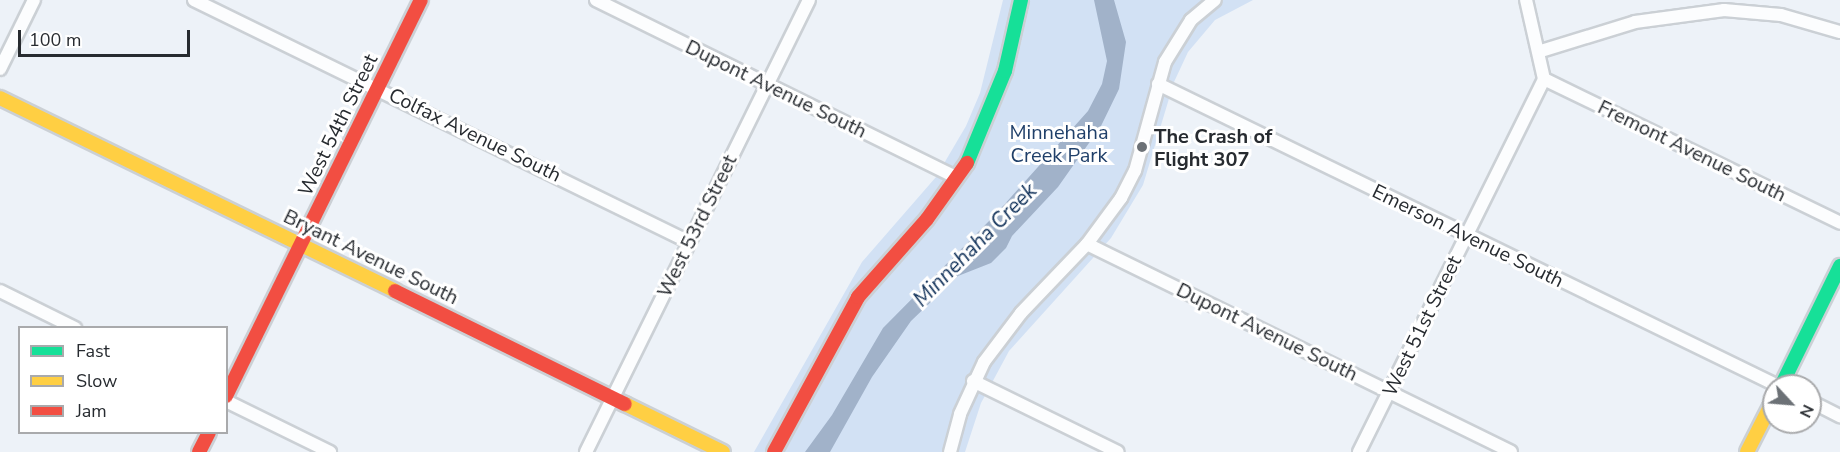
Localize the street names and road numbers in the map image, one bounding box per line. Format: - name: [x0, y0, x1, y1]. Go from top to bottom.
- street label: Dupont Avenue South: [682, 35, 870, 143]
- street label: West 54th Street: [293, 50, 383, 200]
- street label: Colfax Avenue South: [385, 83, 565, 187]
- street label: Fremont Avenue South: [1594, 95, 1790, 207]
- street label: West 53rd Street: [652, 151, 742, 301]
- street label: Emerson Avenue South: [1368, 179, 1568, 293]
- street label: Bryant Avenue South: [280, 204, 462, 310]
- street label: West 51st Street: [1378, 252, 1466, 400]
- street label: Dupont Avenue South: [1173, 278, 1361, 386]

